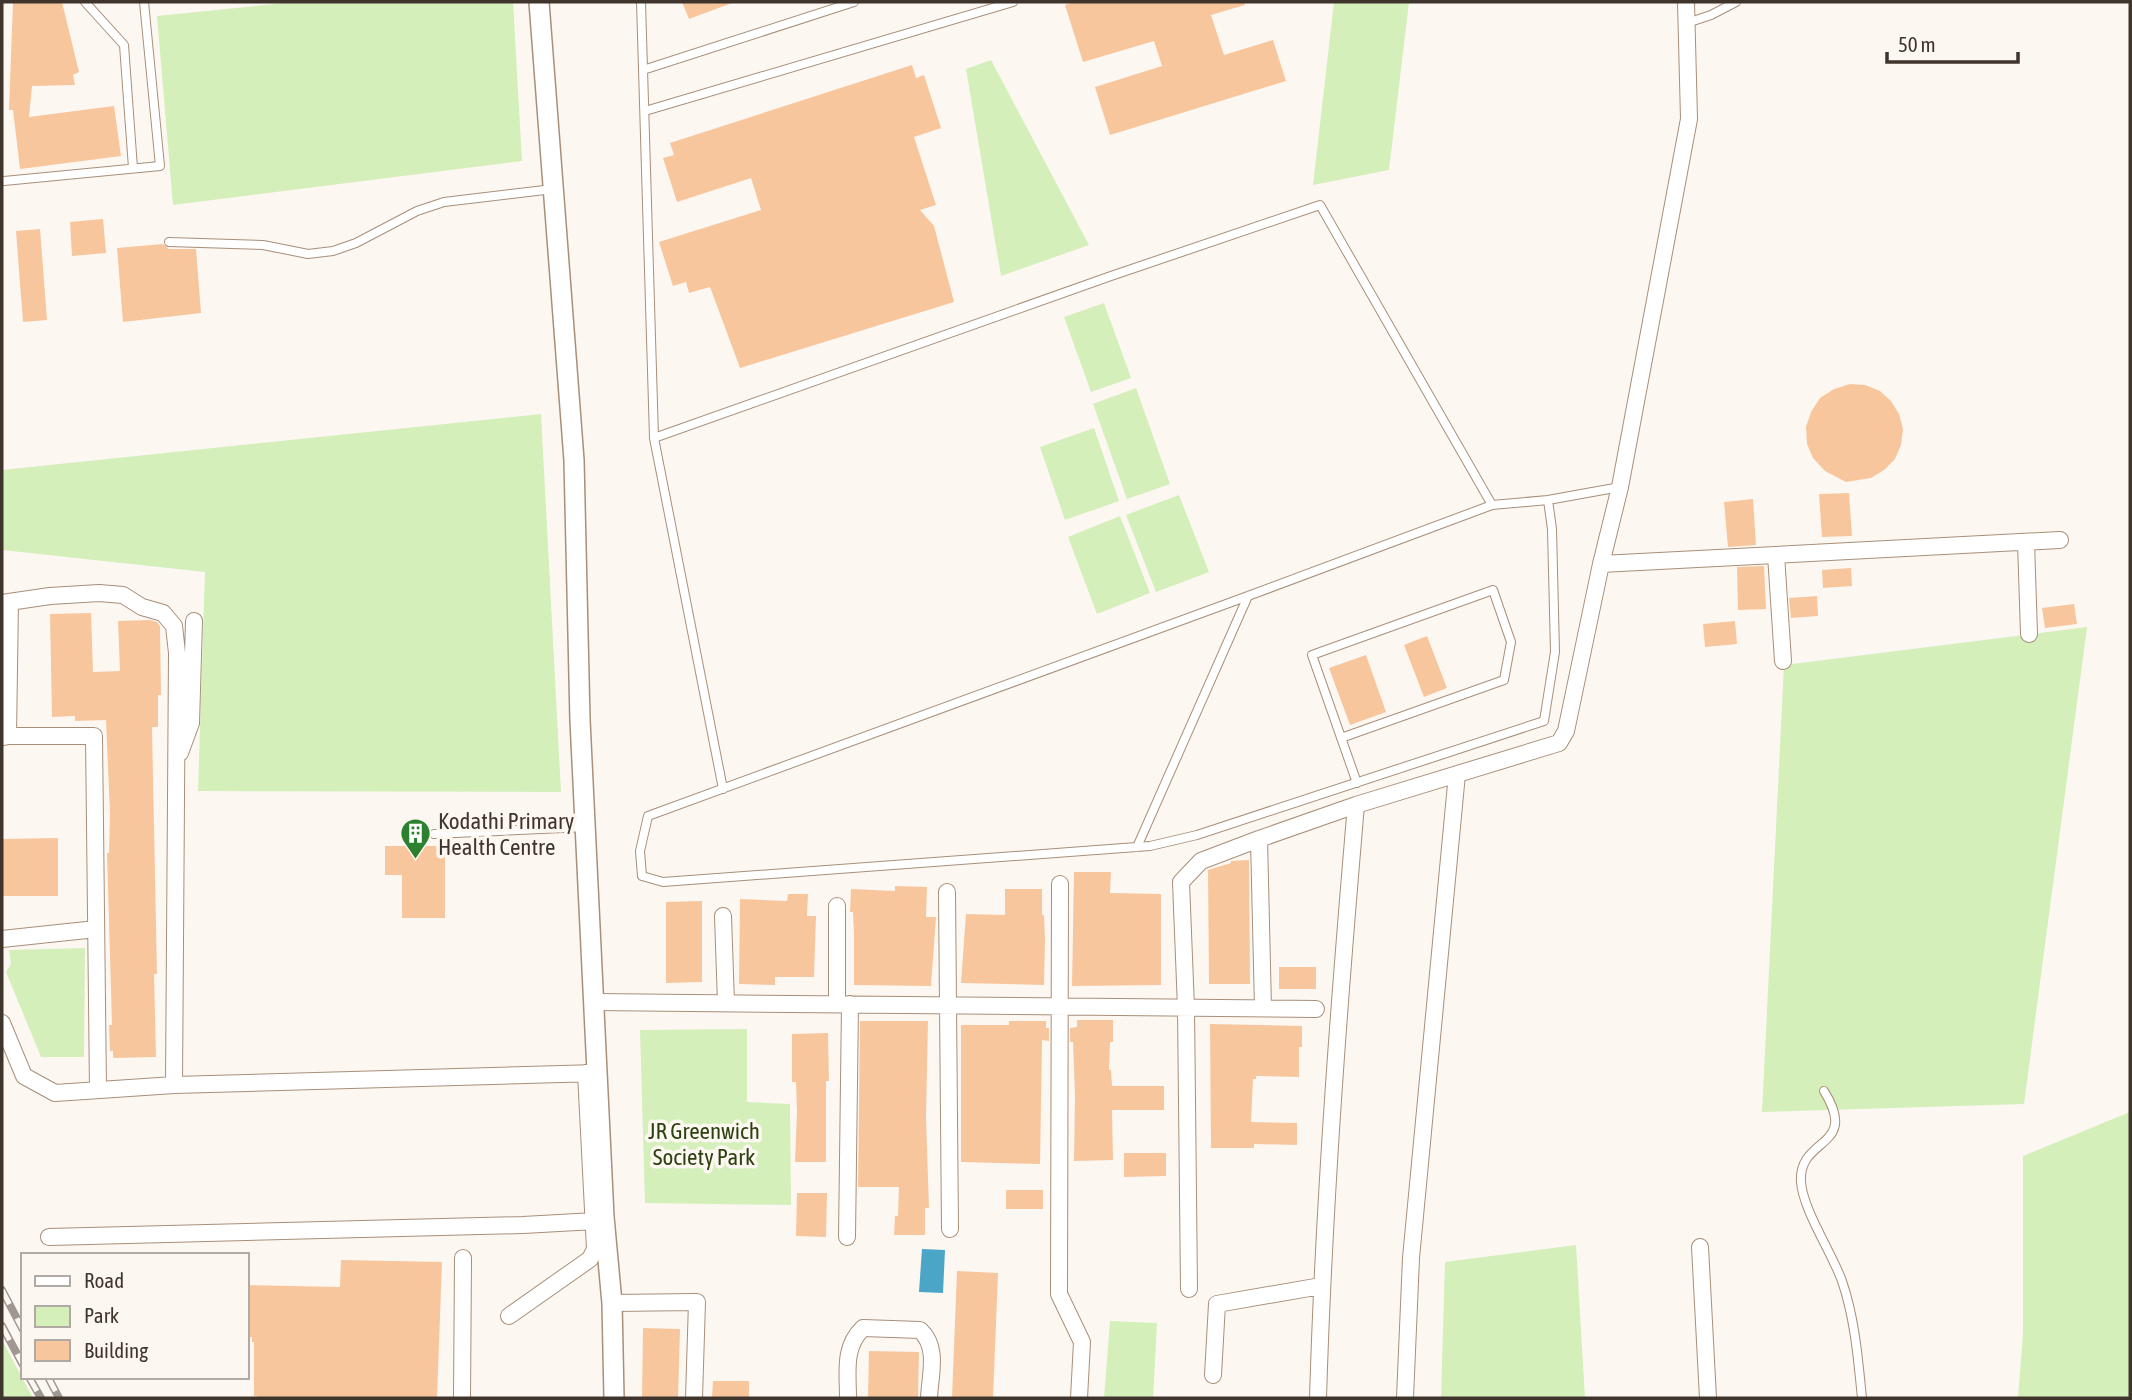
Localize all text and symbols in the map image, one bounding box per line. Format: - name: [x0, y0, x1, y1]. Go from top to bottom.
- scale bar: [1887, 21, 2018, 65]
- text: 50 m: [1898, 32, 1936, 56]
- place label: Kodathi Primary Health Centre: [438, 808, 574, 860]
- building icon: Kodathi Primary Health Centre: [398, 817, 432, 861]
- park label: JR Greenwich Society Park: [648, 1118, 760, 1170]
- legend: [21, 1253, 248, 1379]
- text: Road: [84, 1268, 124, 1292]
- text: Park: [84, 1303, 119, 1327]
- text: Building: [84, 1338, 148, 1362]

